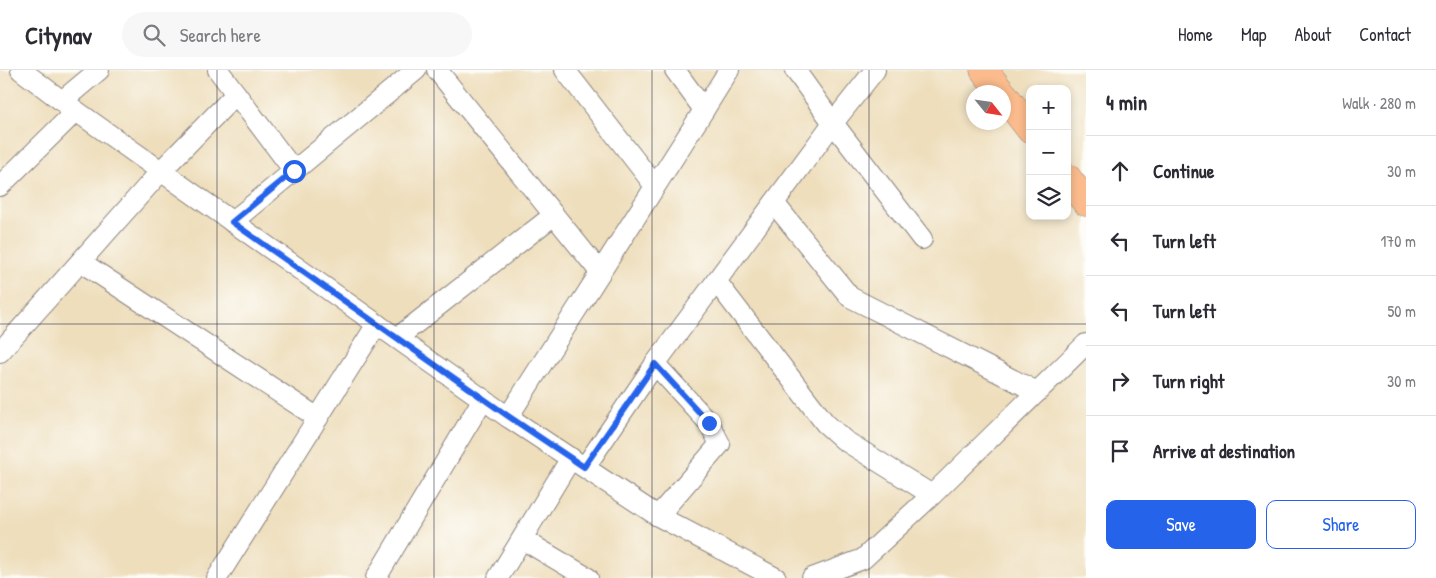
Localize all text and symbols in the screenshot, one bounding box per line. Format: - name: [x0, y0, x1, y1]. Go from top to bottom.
- search box: [122, 12, 472, 57]
- text: Citynav: [25, 19, 92, 51]
- icon: search: [140, 21, 168, 49]
- text: Search here: [180, 22, 261, 48]
- text: Home: [1178, 22, 1213, 47]
- text: Map: [1241, 22, 1266, 47]
- text: About: [1294, 22, 1331, 47]
- text: Contact: [1359, 22, 1411, 47]
- north arrow: [966, 85, 1011, 130]
- map controls: [1026, 85, 1071, 220]
- button: +: [1026, 85, 1071, 130]
- text: 4 min: [1106, 88, 1147, 117]
- text: Walk · 280 m: [1342, 92, 1416, 114]
- button: −: [1026, 130, 1071, 175]
- icon: ahead: [1106, 157, 1134, 185]
- text: Continue: [1153, 158, 1214, 184]
- route start: [283, 160, 306, 183]
- text: 30 m: [1387, 160, 1416, 182]
- button: layers: [1026, 175, 1071, 220]
- icon: left: [1106, 227, 1134, 255]
- text: Turn left: [1153, 228, 1216, 254]
- text: 170 m: [1381, 230, 1416, 252]
- icon: left: [1106, 297, 1134, 325]
- text: Turn left: [1153, 298, 1216, 324]
- text: 50 m: [1388, 300, 1416, 322]
- icon: right: [1106, 367, 1134, 395]
- text: Turn right: [1153, 368, 1224, 394]
- text: 30 m: [1387, 370, 1416, 392]
- route end: [698, 412, 721, 435]
- icon: arrive: [1106, 437, 1134, 465]
- text: Arrive at destination: [1153, 438, 1295, 464]
- button: Save: [1106, 500, 1256, 549]
- button: Share: [1266, 500, 1416, 549]

